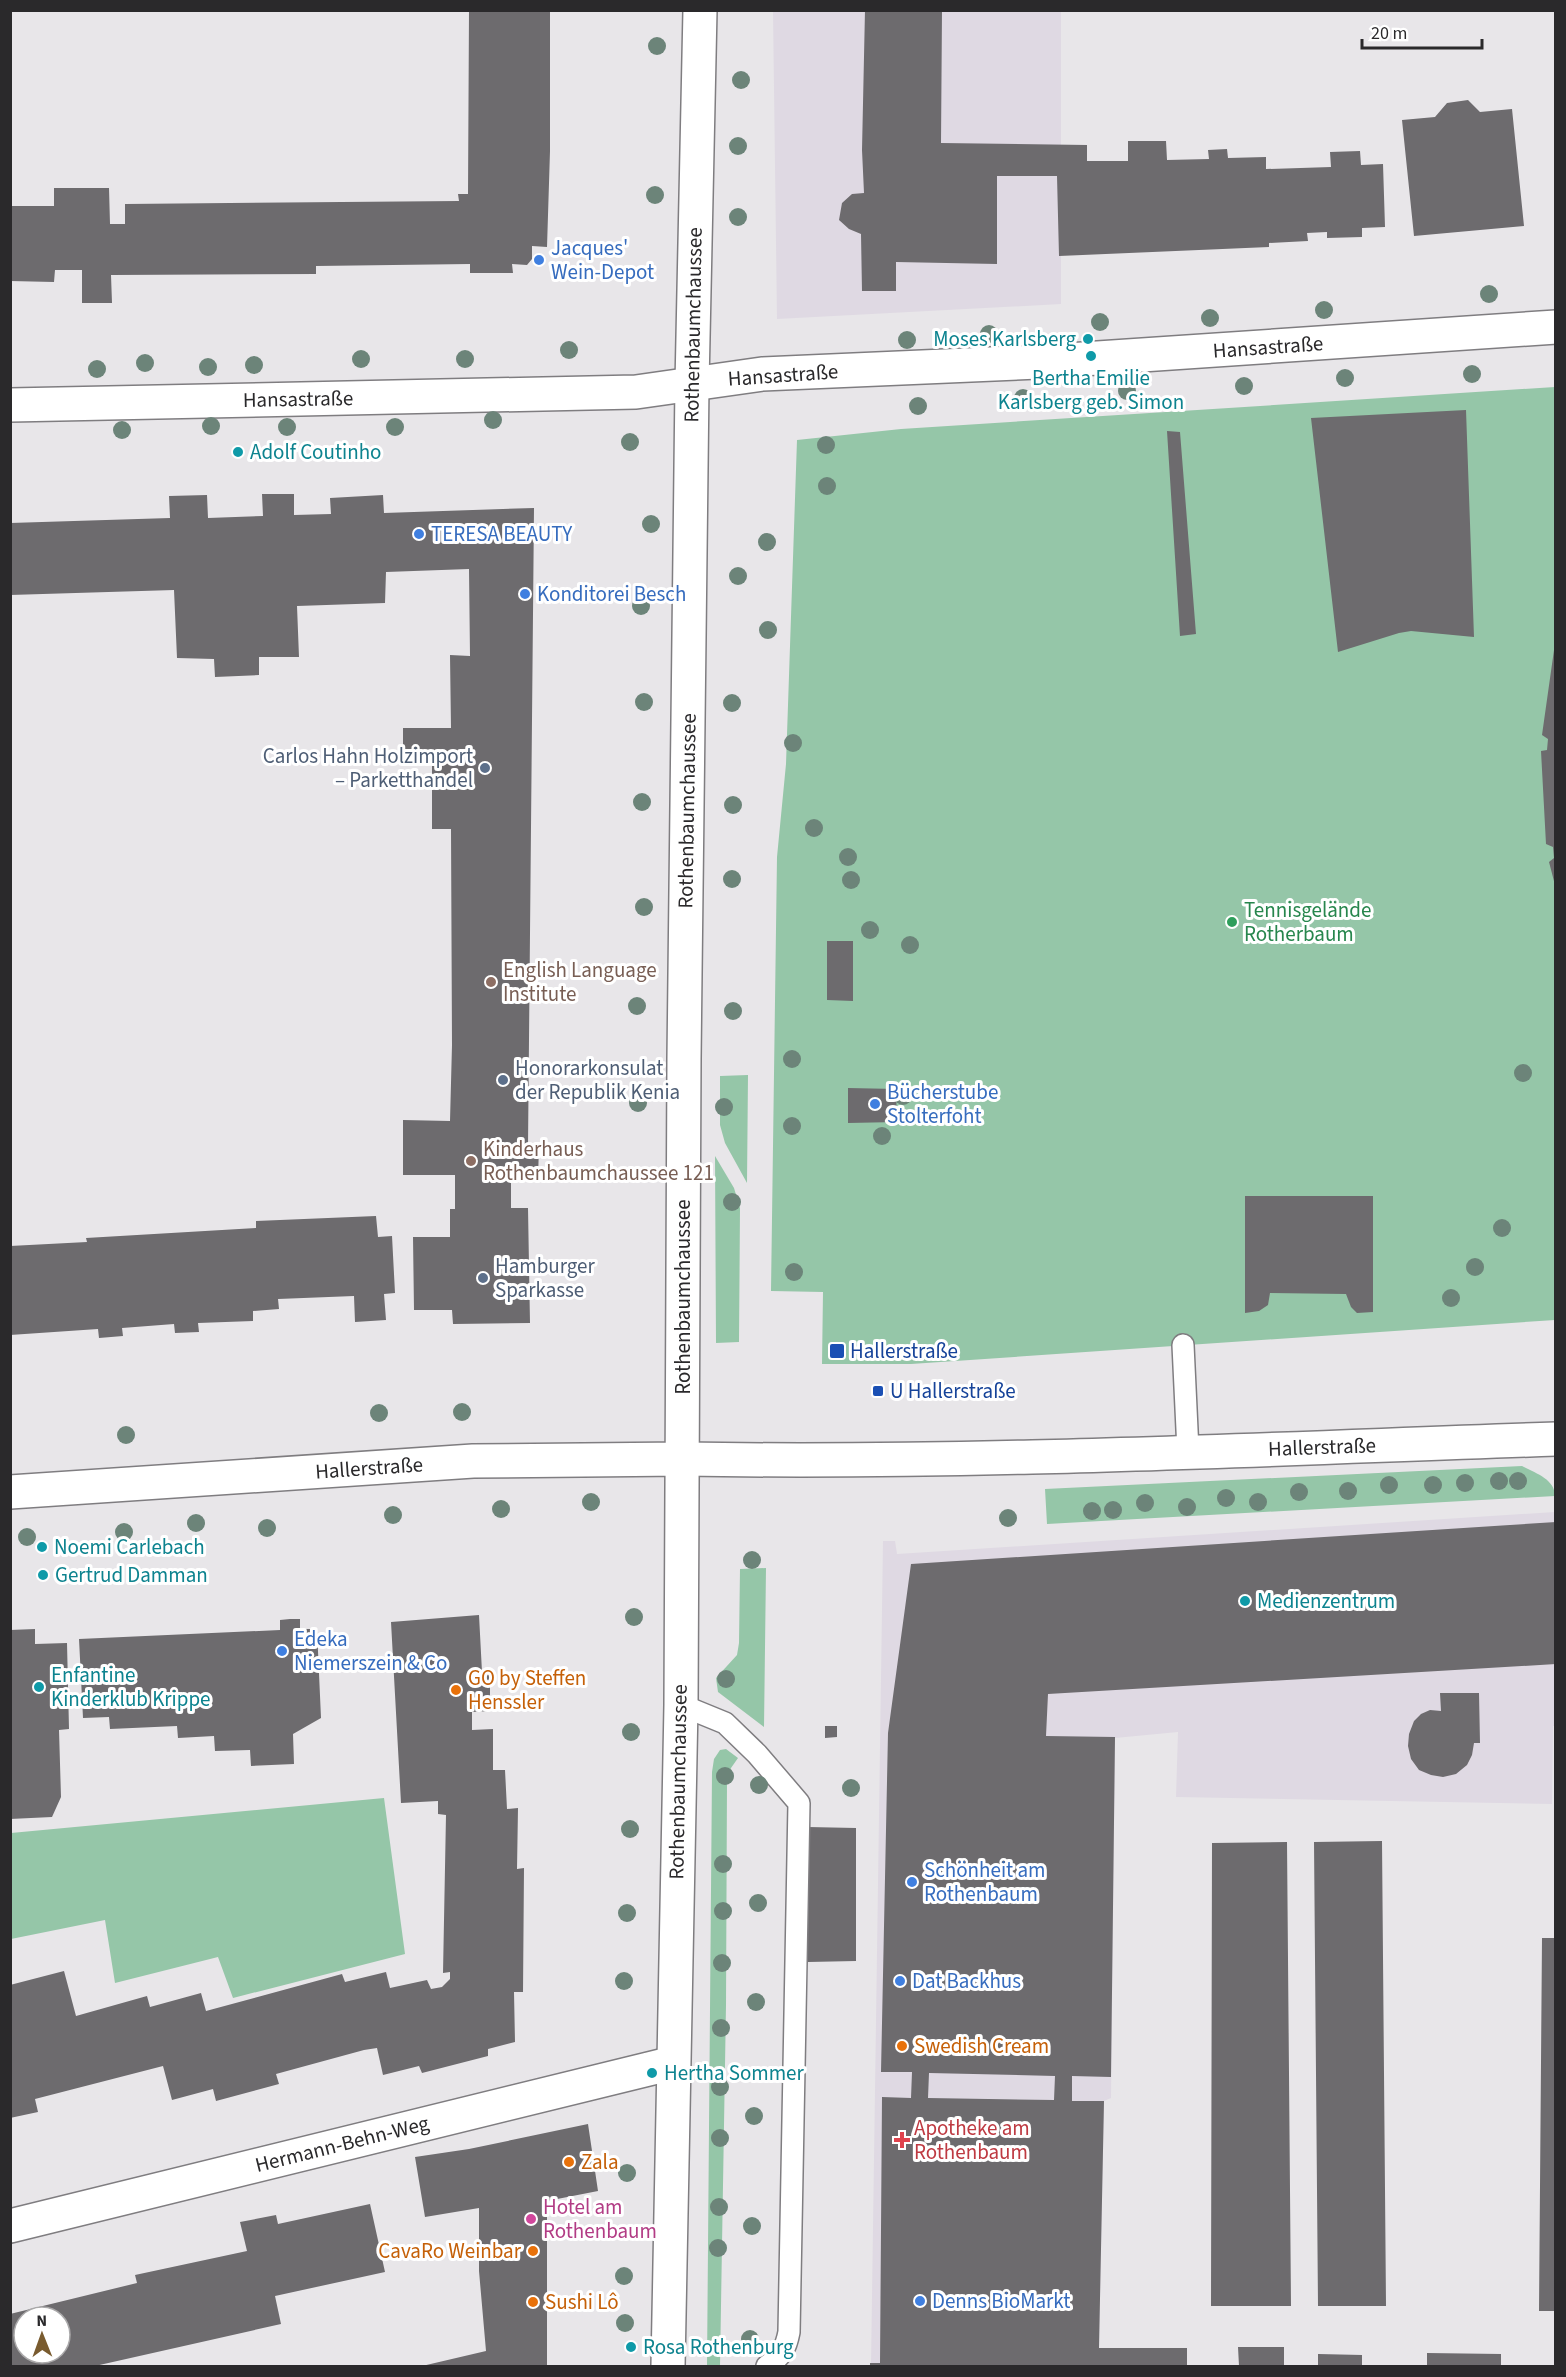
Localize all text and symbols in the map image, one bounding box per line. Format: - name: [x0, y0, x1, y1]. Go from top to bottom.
- scale bar: [1362, 12, 1482, 50]
- text: 20 m: [1371, 21, 1407, 46]
- street label: Rothenbaumchaussee: [676, 227, 710, 423]
- place label: Jacques' Wein-Depot: [551, 233, 654, 287]
- marker: Jacques' Wein-Depot: [532, 253, 546, 267]
- place label: Moses Karlsberg: [933, 324, 1076, 354]
- street label: Hansastraße: [1212, 328, 1324, 366]
- marker: Moses Karlsberg: [1081, 332, 1095, 346]
- marker: Bertha Emilie Karlsberg geb. Simon: [1084, 349, 1098, 363]
- street label: Hansastraße: [727, 356, 839, 394]
- place label: Bertha Emilie Karlsberg geb. Simon: [998, 363, 1184, 417]
- street label: Hansastraße: [242, 383, 354, 415]
- place label: Adolf Coutinho: [250, 437, 381, 467]
- marker: Adolf Coutinho: [231, 445, 245, 459]
- place label: TERESA BEAUTY: [431, 519, 573, 549]
- marker: TERESA BEAUTY: [412, 527, 426, 541]
- place label: Konditorei Besch: [537, 579, 686, 609]
- marker: Konditorei Besch: [518, 587, 532, 601]
- street label: Rothenbaumchaussee: [670, 713, 704, 909]
- place label: Carlos Hahn Holzimport – Parketthandel: [263, 741, 473, 795]
- marker: Carlos Hahn Holzimport – Parketthandel: [478, 761, 492, 775]
- place label: Tennisgelände Rotherbaum: [1244, 895, 1371, 949]
- marker: Tennisgelände Rotherbaum: [1225, 915, 1239, 929]
- place label: English Language Institute: [503, 955, 657, 1009]
- marker: English Language Institute: [484, 975, 498, 989]
- place label: Honorarkonsulat der Republik Kenia: [515, 1053, 680, 1107]
- marker: Honorarkonsulat der Republik Kenia: [496, 1073, 510, 1087]
- place label: Bücherstube Stolterfoht: [887, 1077, 998, 1131]
- marker: Bücherstube Stolterfoht: [868, 1097, 882, 1111]
- place label: Kinderhaus Rothenbaumchaussee 121: [483, 1134, 714, 1188]
- marker: Kinderhaus Rothenbaumchaussee 121: [464, 1154, 478, 1168]
- street label: Rothenbaumchaussee: [668, 1199, 698, 1395]
- place label: Hamburger Sparkasse: [495, 1251, 596, 1305]
- marker: Hamburger Sparkasse: [476, 1271, 490, 1285]
- place label: Hallerstraße: [850, 1336, 958, 1366]
- marker: Hallerstraße: [828, 1342, 846, 1360]
- place label: U Hallerstraße: [890, 1376, 1016, 1406]
- marker: U Hallerstraße: [871, 1384, 885, 1398]
- street label: Hallerstraße: [1268, 1430, 1376, 1464]
- street label: Hallerstraße: [314, 1449, 424, 1487]
- place label: Noemi Carlebach: [54, 1532, 205, 1562]
- marker: Noemi Carlebach: [35, 1540, 49, 1554]
- place label: Gertrud Damman: [55, 1560, 208, 1590]
- marker: Gertrud Damman: [36, 1568, 50, 1582]
- place label: Medienzentrum: [1257, 1586, 1395, 1616]
- marker: Medienzentrum: [1238, 1594, 1252, 1608]
- place label: Edeka Niemerszein & Co: [294, 1624, 447, 1678]
- marker: Edeka Niemerszein & Co: [275, 1644, 289, 1658]
- place label: Enfantine Kinderklub Krippe: [51, 1660, 211, 1714]
- place label: GO by Steffen Henssler: [468, 1663, 586, 1717]
- marker: Enfantine Kinderklub Krippe: [32, 1680, 46, 1694]
- marker: GO by Steffen Henssler: [449, 1683, 463, 1697]
- street label: Rothenbaumchaussee: [661, 1684, 695, 1880]
- place label: Schönheit am Rothenbaum: [924, 1855, 1045, 1909]
- marker: Schönheit am Rothenbaum: [905, 1875, 919, 1889]
- place label: Dat Backhus: [912, 1966, 1021, 1996]
- marker: Dat Backhus: [893, 1974, 907, 1988]
- place label: Swedish Cream: [914, 2031, 1049, 2061]
- marker: Swedish Cream: [895, 2039, 909, 2053]
- place label: Hertha Sommer: [664, 2058, 805, 2088]
- marker: Hertha Sommer: [645, 2066, 659, 2080]
- street label: Hermann-Behn-Weg: [252, 2108, 432, 2180]
- place label: Apotheke am Rothenbaum: [914, 2113, 1030, 2167]
- marker: Apotheke am Rothenbaum: [895, 2133, 909, 2147]
- place label: Zala: [581, 2147, 619, 2177]
- marker: Zala: [562, 2155, 576, 2169]
- place label: Hotel am Rothenbaum: [543, 2192, 657, 2246]
- marker: Hotel am Rothenbaum: [524, 2212, 538, 2226]
- place label: CavaRo Weinbar: [378, 2236, 522, 2266]
- marker: CavaRo Weinbar: [526, 2244, 540, 2258]
- place label: Denns BioMarkt: [932, 2286, 1070, 2316]
- place label: Sushi Lô: [545, 2287, 619, 2317]
- marker: Denns BioMarkt: [913, 2294, 927, 2308]
- marker: Sushi Lô: [526, 2295, 540, 2309]
- north arrow: [12, 2305, 72, 2365]
- text: N: [36, 2310, 47, 2332]
- place label: Rosa Rothenburg: [643, 2332, 794, 2362]
- marker: Rosa Rothenburg: [624, 2340, 638, 2354]

